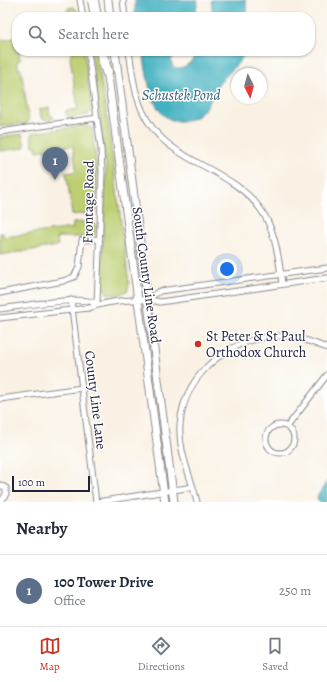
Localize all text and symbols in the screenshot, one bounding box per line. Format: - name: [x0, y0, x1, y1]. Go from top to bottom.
- search box: [12, 12, 315, 56]
- icon: search: [26, 23, 48, 45]
- text: Search here: [58, 24, 129, 44]
- north arrow: [231, 68, 267, 104]
- water label: Schustek Pond: [142, 85, 220, 105]
- pin: 1: [42, 147, 68, 180]
- street label: Frontage Road: [78, 160, 99, 244]
- street label: South County Line Road: [128, 206, 166, 345]
- your location: [217, 259, 237, 279]
- place label: St Peter & St Paul Orthodox Church: [206, 327, 307, 362]
- marker: St Peter & St Paul Orthodox Church: [193, 339, 203, 349]
- street label: County Line Lane: [80, 349, 111, 451]
- scale bar: [12, 474, 90, 493]
- text: 100 m: [18, 475, 45, 490]
- text: Nearby: [16, 517, 67, 540]
- text: 100 Tower Drive: [54, 572, 154, 592]
- text: 1: [27, 582, 31, 599]
- text: 250 m: [279, 582, 311, 599]
- text: Office: [54, 592, 86, 609]
- tab: Map: [39, 635, 61, 674]
- tab: Directions: [138, 635, 185, 674]
- tab: Saved: [262, 635, 288, 674]

